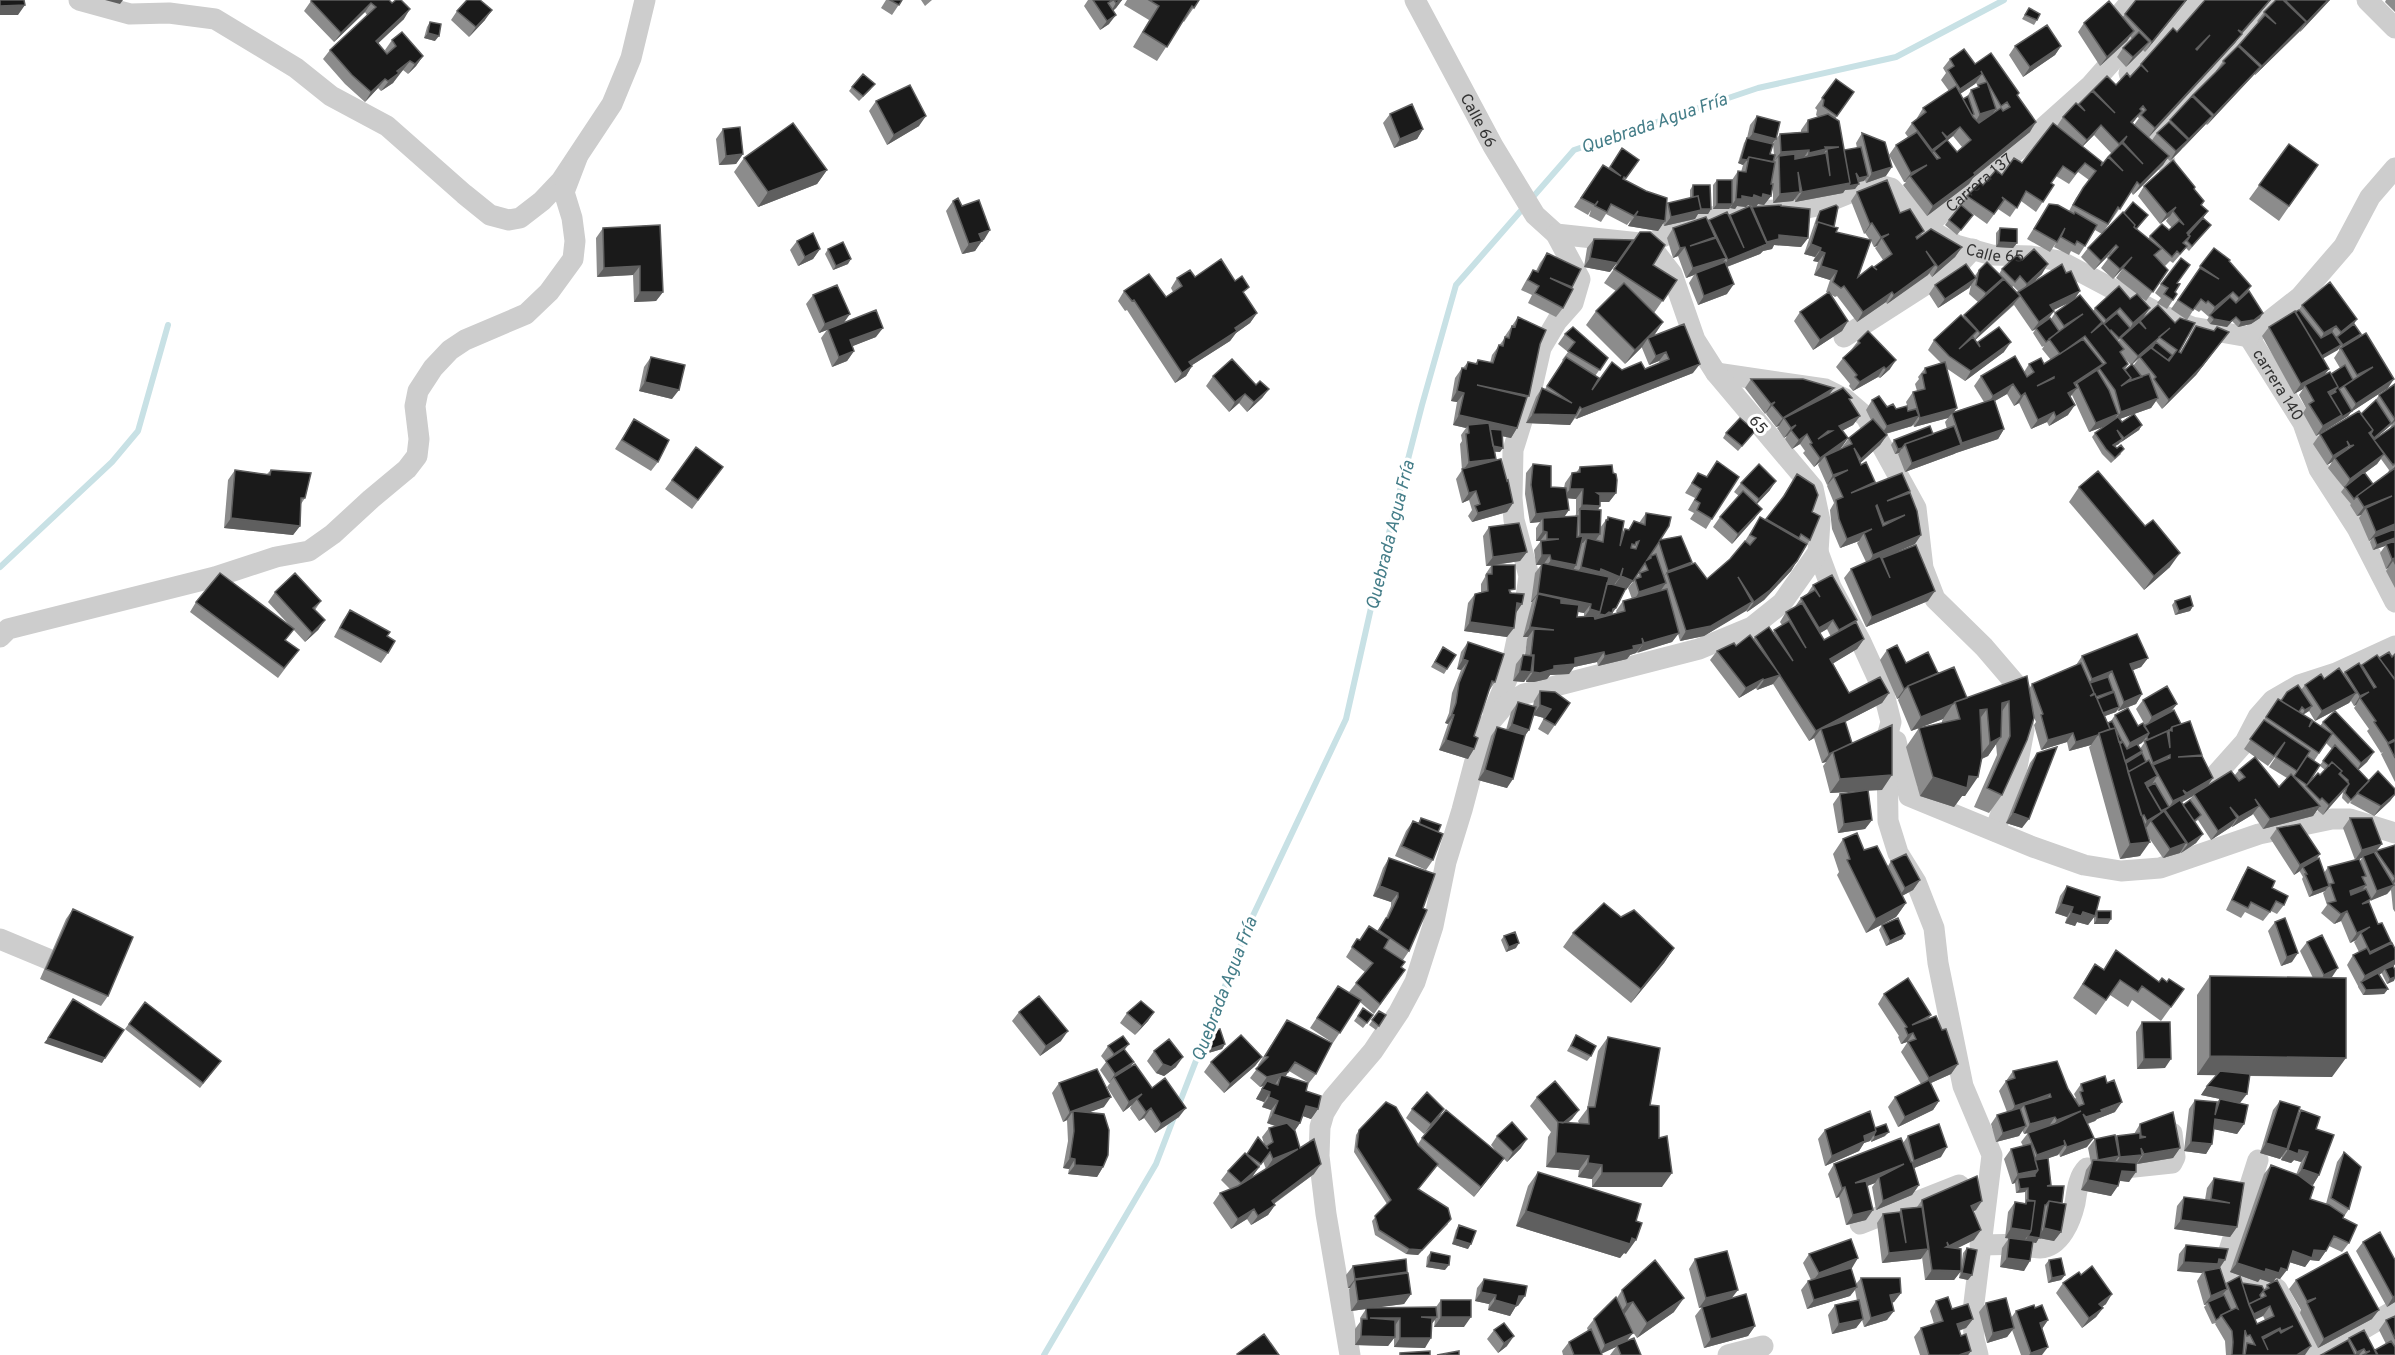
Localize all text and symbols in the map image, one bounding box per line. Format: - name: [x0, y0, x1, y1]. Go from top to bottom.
- water label: Quebrada Agua Fría: [1578, 88, 1731, 160]
- street label: Calle 66: [1455, 90, 1500, 151]
- street label: Carrera 137: [1942, 150, 2018, 218]
- street label: Calle 65: [1963, 240, 2025, 268]
- street label: carrera 140: [2247, 346, 2307, 425]
- street label: 65: [1744, 411, 1771, 439]
- water label: Quebrada Agua Fría: [1362, 458, 1421, 612]
- water label: Quebrada Agua Fría: [1187, 913, 1264, 1065]

